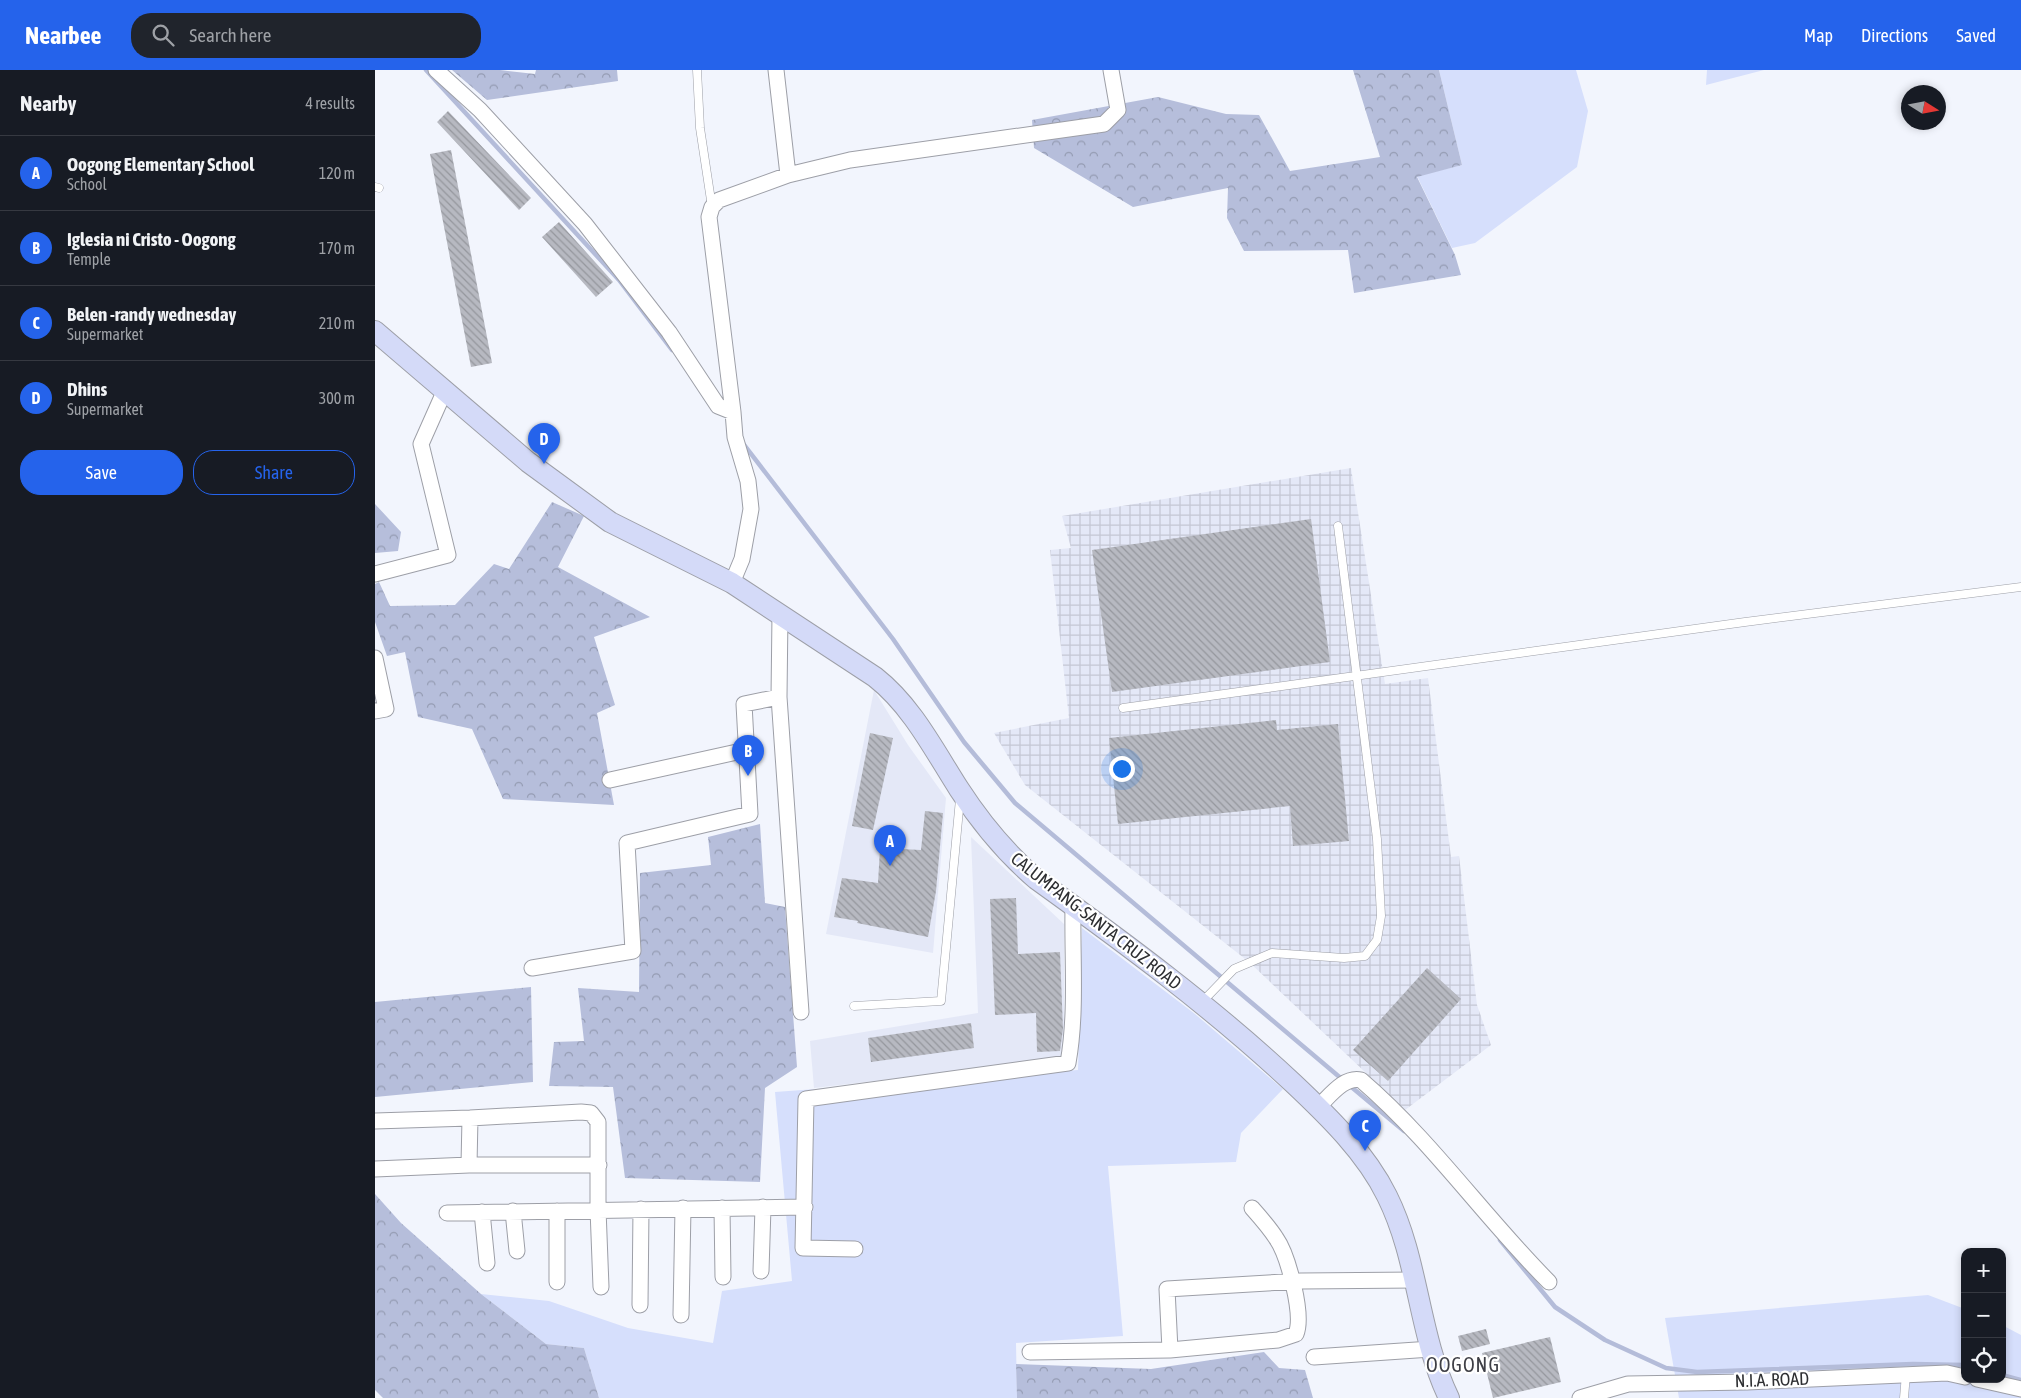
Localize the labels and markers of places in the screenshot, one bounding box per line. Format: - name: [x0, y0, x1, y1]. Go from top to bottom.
- pin: D: [528, 423, 560, 464]
- pin: B: [732, 735, 764, 776]
- pin: A: [874, 825, 906, 866]
- pin: C: [1349, 1110, 1381, 1151]

